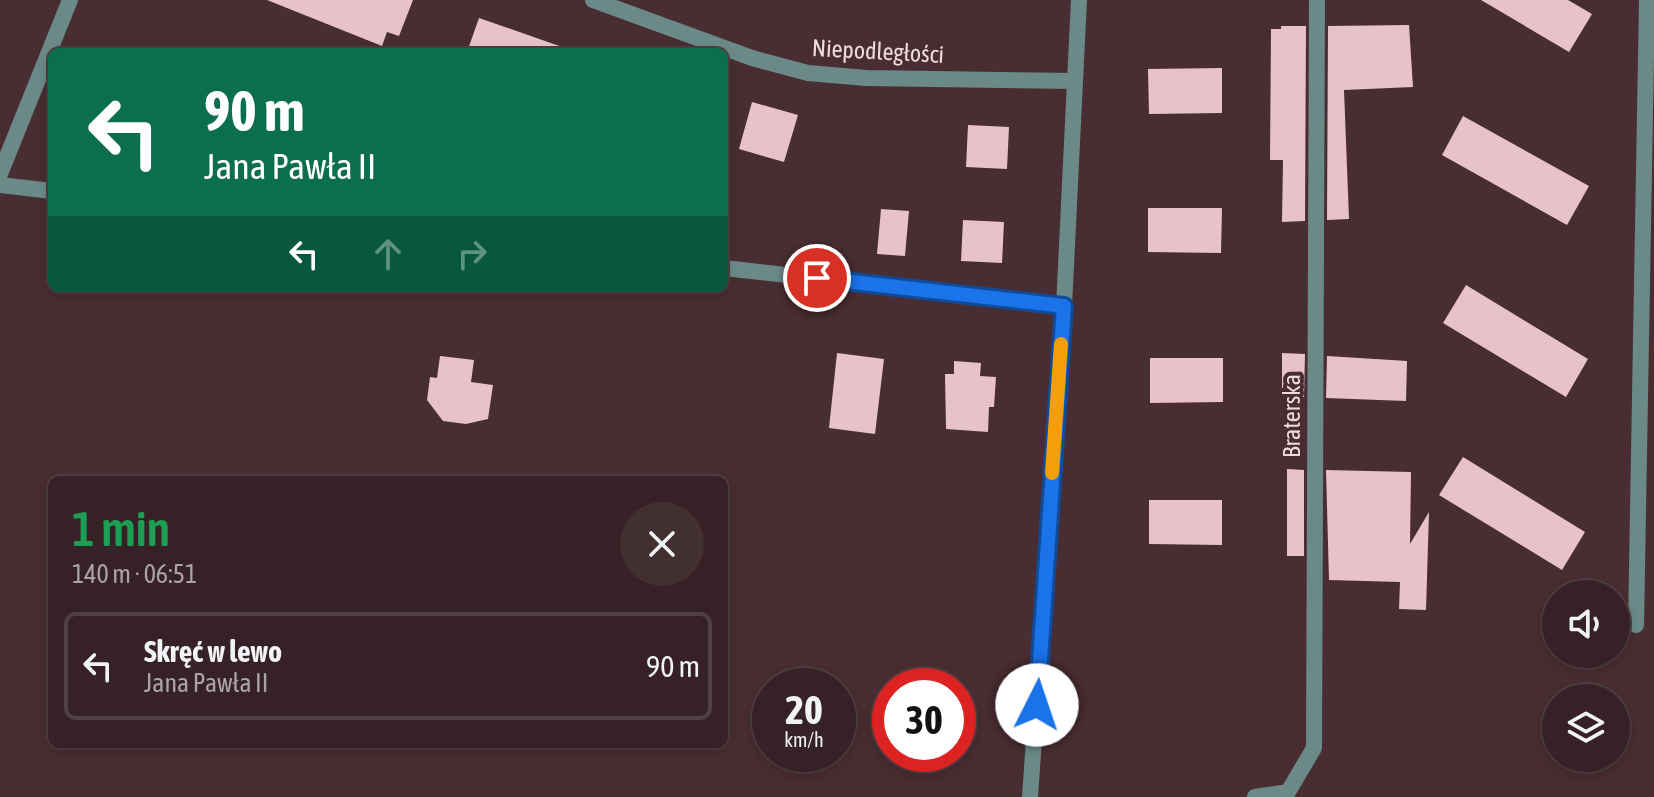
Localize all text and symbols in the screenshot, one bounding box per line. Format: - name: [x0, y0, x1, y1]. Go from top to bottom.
- street label: Niepodległości: [811, 34, 945, 68]
- text: 90 m: [204, 79, 305, 143]
- icon: left: [72, 80, 176, 184]
- text: Jana Pawła II: [204, 145, 376, 187]
- icon: left: [282, 232, 326, 276]
- icon: ahead: [366, 232, 410, 276]
- icon: right: [450, 232, 494, 276]
- pin: [783, 244, 851, 312]
- icon: arrive: [795, 256, 839, 300]
- street label: Braterska: [1278, 374, 1305, 458]
- text: 1 min: [72, 501, 170, 556]
- button: close: [620, 502, 704, 586]
- text: 140 m · 06:51: [72, 559, 197, 589]
- map controls: [1542, 580, 1630, 772]
- button: sound: [1542, 580, 1630, 668]
- text: Skręć w lewo: [144, 634, 282, 668]
- icon: left: [76, 644, 120, 688]
- text: 90 m: [646, 649, 700, 683]
- position arrow: [995, 663, 1079, 747]
- text: Jana Pawła II: [144, 668, 268, 698]
- speed limit sign: 30: [872, 668, 976, 772]
- button: layers: [1542, 684, 1630, 772]
- text: 20: [785, 687, 823, 732]
- text: km/h: [784, 728, 824, 751]

